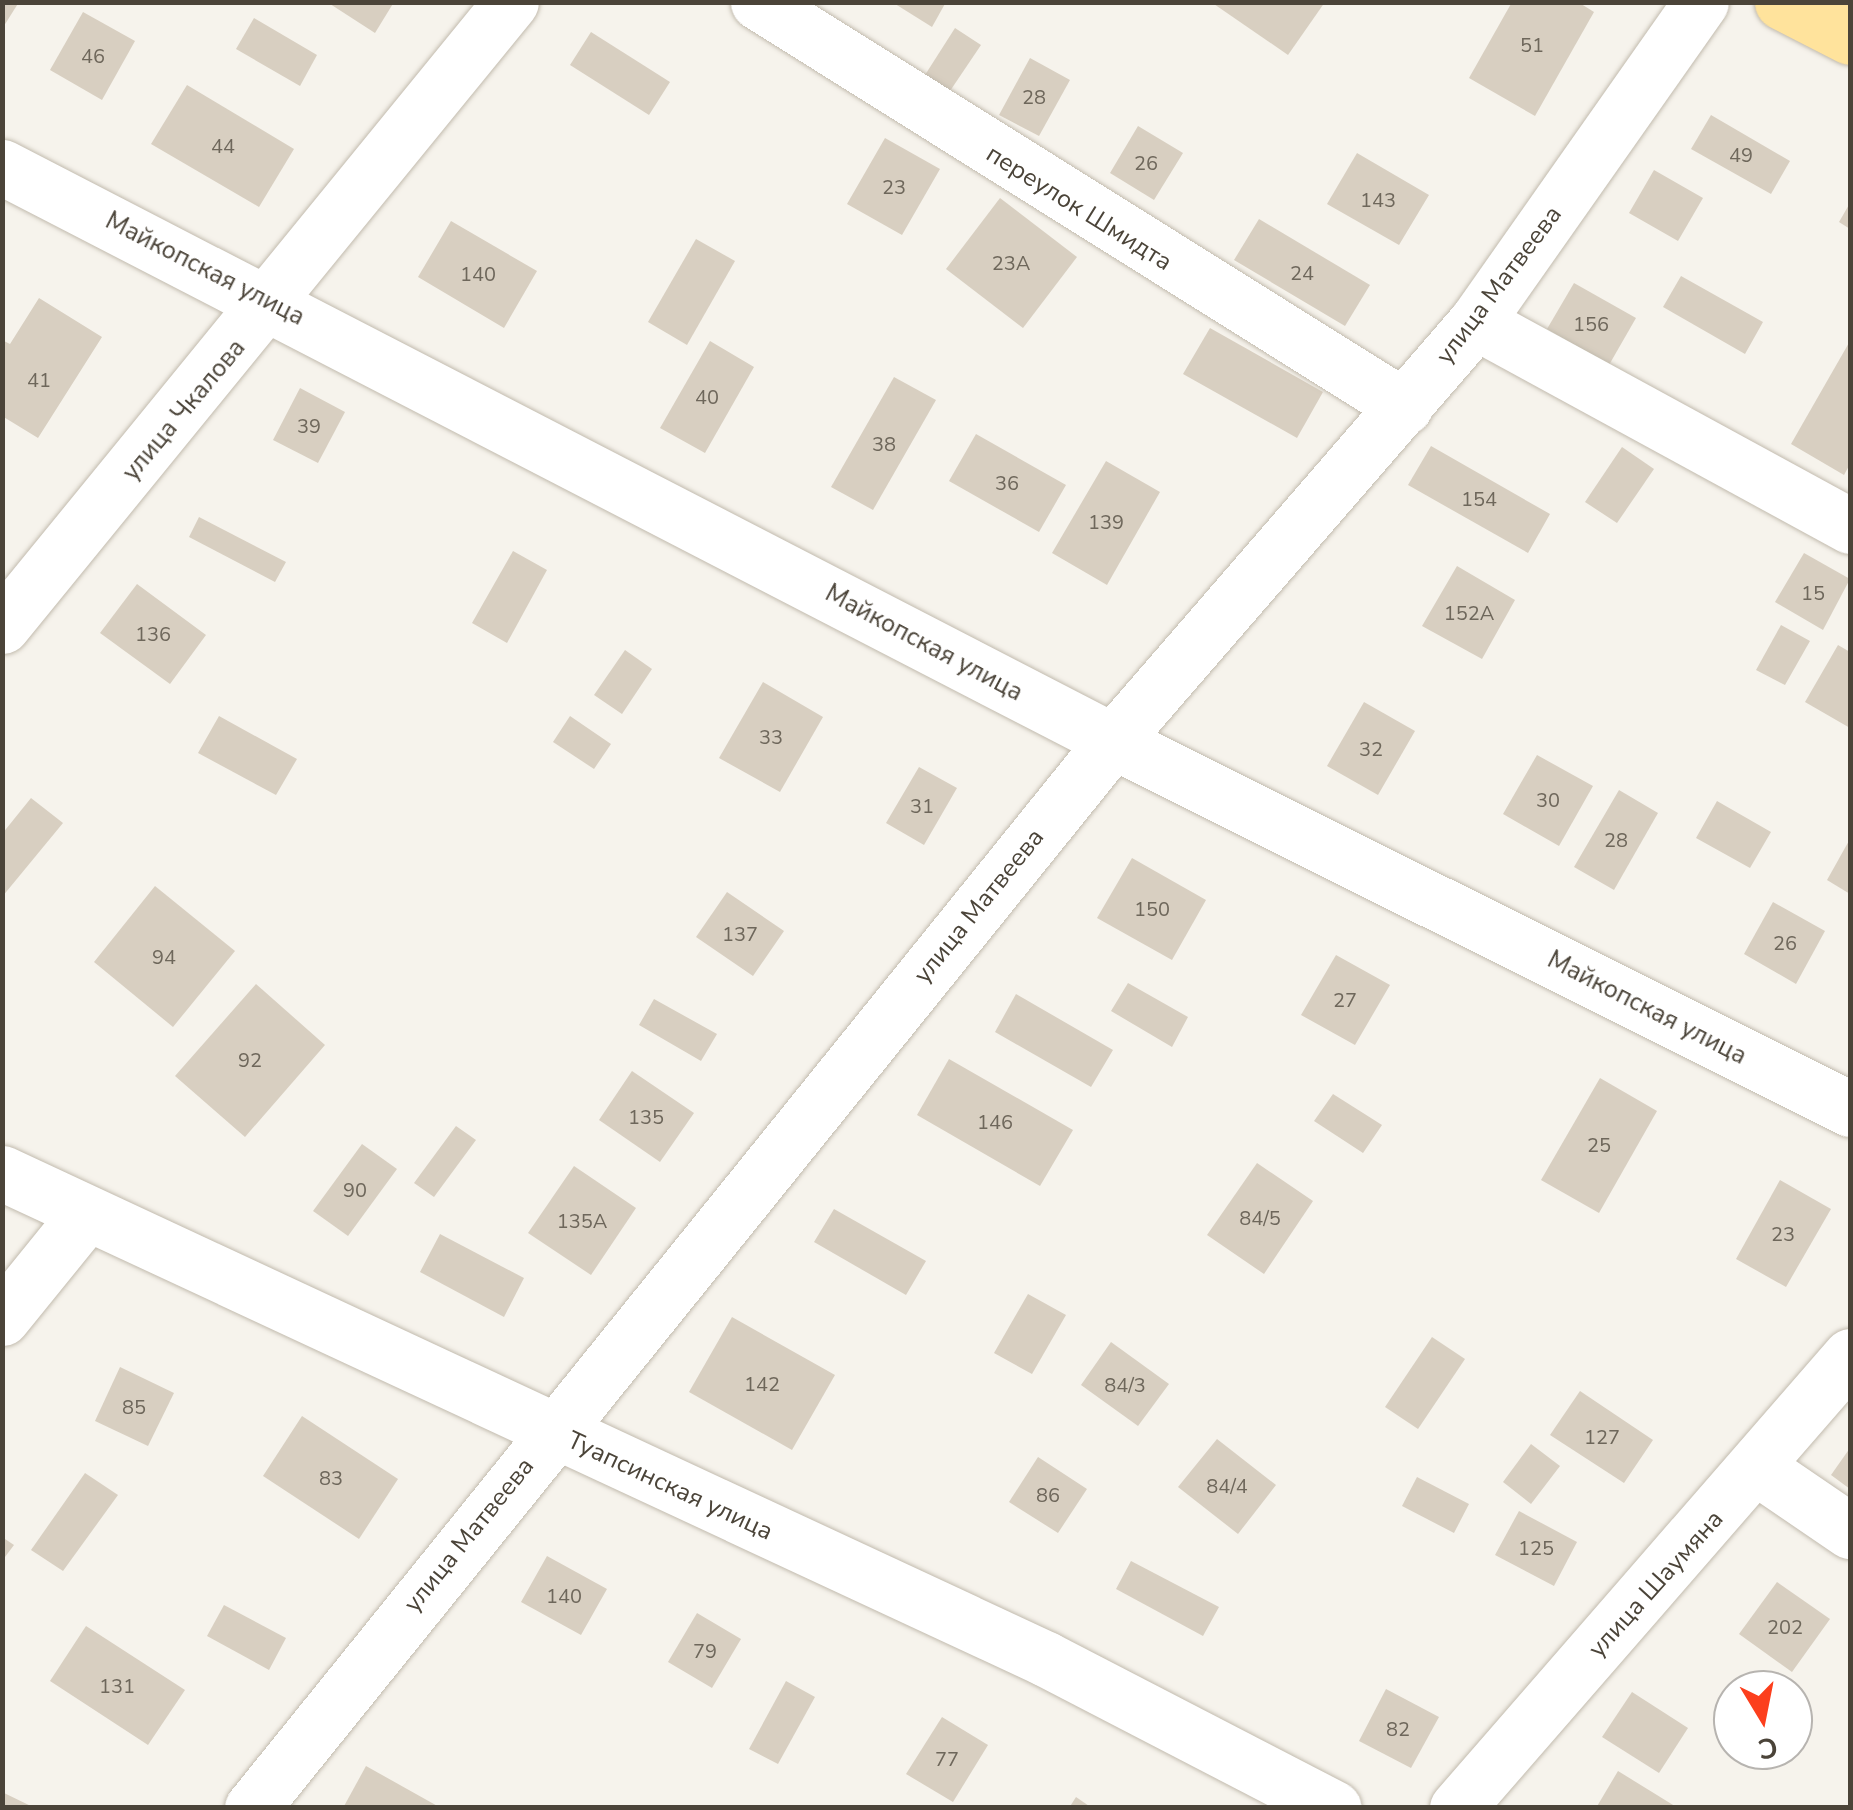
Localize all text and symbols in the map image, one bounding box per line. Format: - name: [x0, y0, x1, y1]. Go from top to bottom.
- house number: 51: [1520, 33, 1544, 57]
- house number: 46: [81, 44, 105, 68]
- house number: 28: [1022, 85, 1046, 109]
- house number: 44: [211, 134, 235, 158]
- street label: переулок Шмидта: [980, 139, 1178, 277]
- house number: 49: [1729, 143, 1753, 167]
- house number: 26: [1134, 151, 1158, 175]
- house number: 23: [882, 175, 906, 199]
- house number: 143: [1360, 188, 1396, 212]
- street label: улица Матвеева: [1430, 200, 1568, 370]
- street label: Майкопская улица: [100, 206, 310, 332]
- house number: 23А: [992, 251, 1030, 275]
- house number: 24: [1290, 261, 1314, 285]
- house number: 140: [460, 262, 496, 286]
- house number: 156: [1573, 312, 1609, 336]
- street label: улица Чкалова: [116, 333, 252, 487]
- house number: 41: [27, 368, 51, 392]
- house number: 40: [695, 385, 719, 409]
- house number: 39: [297, 414, 321, 438]
- house number: 38: [872, 432, 896, 456]
- house number: 36: [995, 471, 1019, 495]
- house number: 154: [1461, 487, 1497, 511]
- house number: 139: [1088, 510, 1124, 534]
- street label: Майкопская улица: [820, 578, 1028, 708]
- house number: 15: [1801, 581, 1825, 605]
- house number: 152А: [1444, 601, 1494, 625]
- house number: 136: [135, 622, 171, 646]
- house number: 33: [759, 725, 783, 749]
- house number: 32: [1359, 737, 1383, 761]
- house number: 30: [1536, 788, 1560, 812]
- house number: 31: [910, 794, 934, 818]
- street label: улица Матвеева: [908, 823, 1050, 989]
- house number: 28: [1604, 828, 1628, 852]
- house number: 150: [1134, 897, 1170, 921]
- house number: 137: [722, 922, 758, 946]
- house number: 26: [1773, 931, 1797, 955]
- house number: 94: [152, 945, 176, 969]
- street label: Майкопская улица: [1542, 945, 1752, 1071]
- house number: 27: [1333, 988, 1357, 1012]
- house number: 92: [238, 1048, 262, 1072]
- house number: 135: [628, 1105, 664, 1129]
- house number: 146: [977, 1110, 1013, 1134]
- house number: 25: [1587, 1133, 1611, 1157]
- house number: 90: [343, 1178, 367, 1202]
- house number: 84/5: [1239, 1206, 1281, 1230]
- house number: 135А: [557, 1209, 607, 1233]
- house number: 23: [1771, 1222, 1795, 1246]
- house number: 142: [744, 1372, 780, 1396]
- house number: 84/3: [1104, 1373, 1146, 1397]
- house number: 85: [122, 1395, 146, 1419]
- street label: Туапсинская улица: [562, 1425, 778, 1547]
- house number: 127: [1584, 1425, 1620, 1449]
- street label: улица Матвеева: [398, 1452, 540, 1618]
- house number: 83: [319, 1466, 343, 1490]
- house number: 84/4: [1206, 1474, 1248, 1498]
- house number: 86: [1036, 1483, 1060, 1507]
- street label: улица Шаумяна: [1582, 1504, 1730, 1664]
- house number: 125: [1518, 1536, 1554, 1560]
- house number: 140: [546, 1584, 582, 1608]
- house number: 202: [1767, 1615, 1803, 1639]
- house number: 79: [693, 1639, 717, 1663]
- north arrow: [1713, 1670, 1813, 1770]
- house number: 131: [99, 1674, 135, 1698]
- house number: 82: [1386, 1717, 1410, 1741]
- text: С: [1755, 1727, 1781, 1768]
- house number: 77: [935, 1747, 959, 1771]

